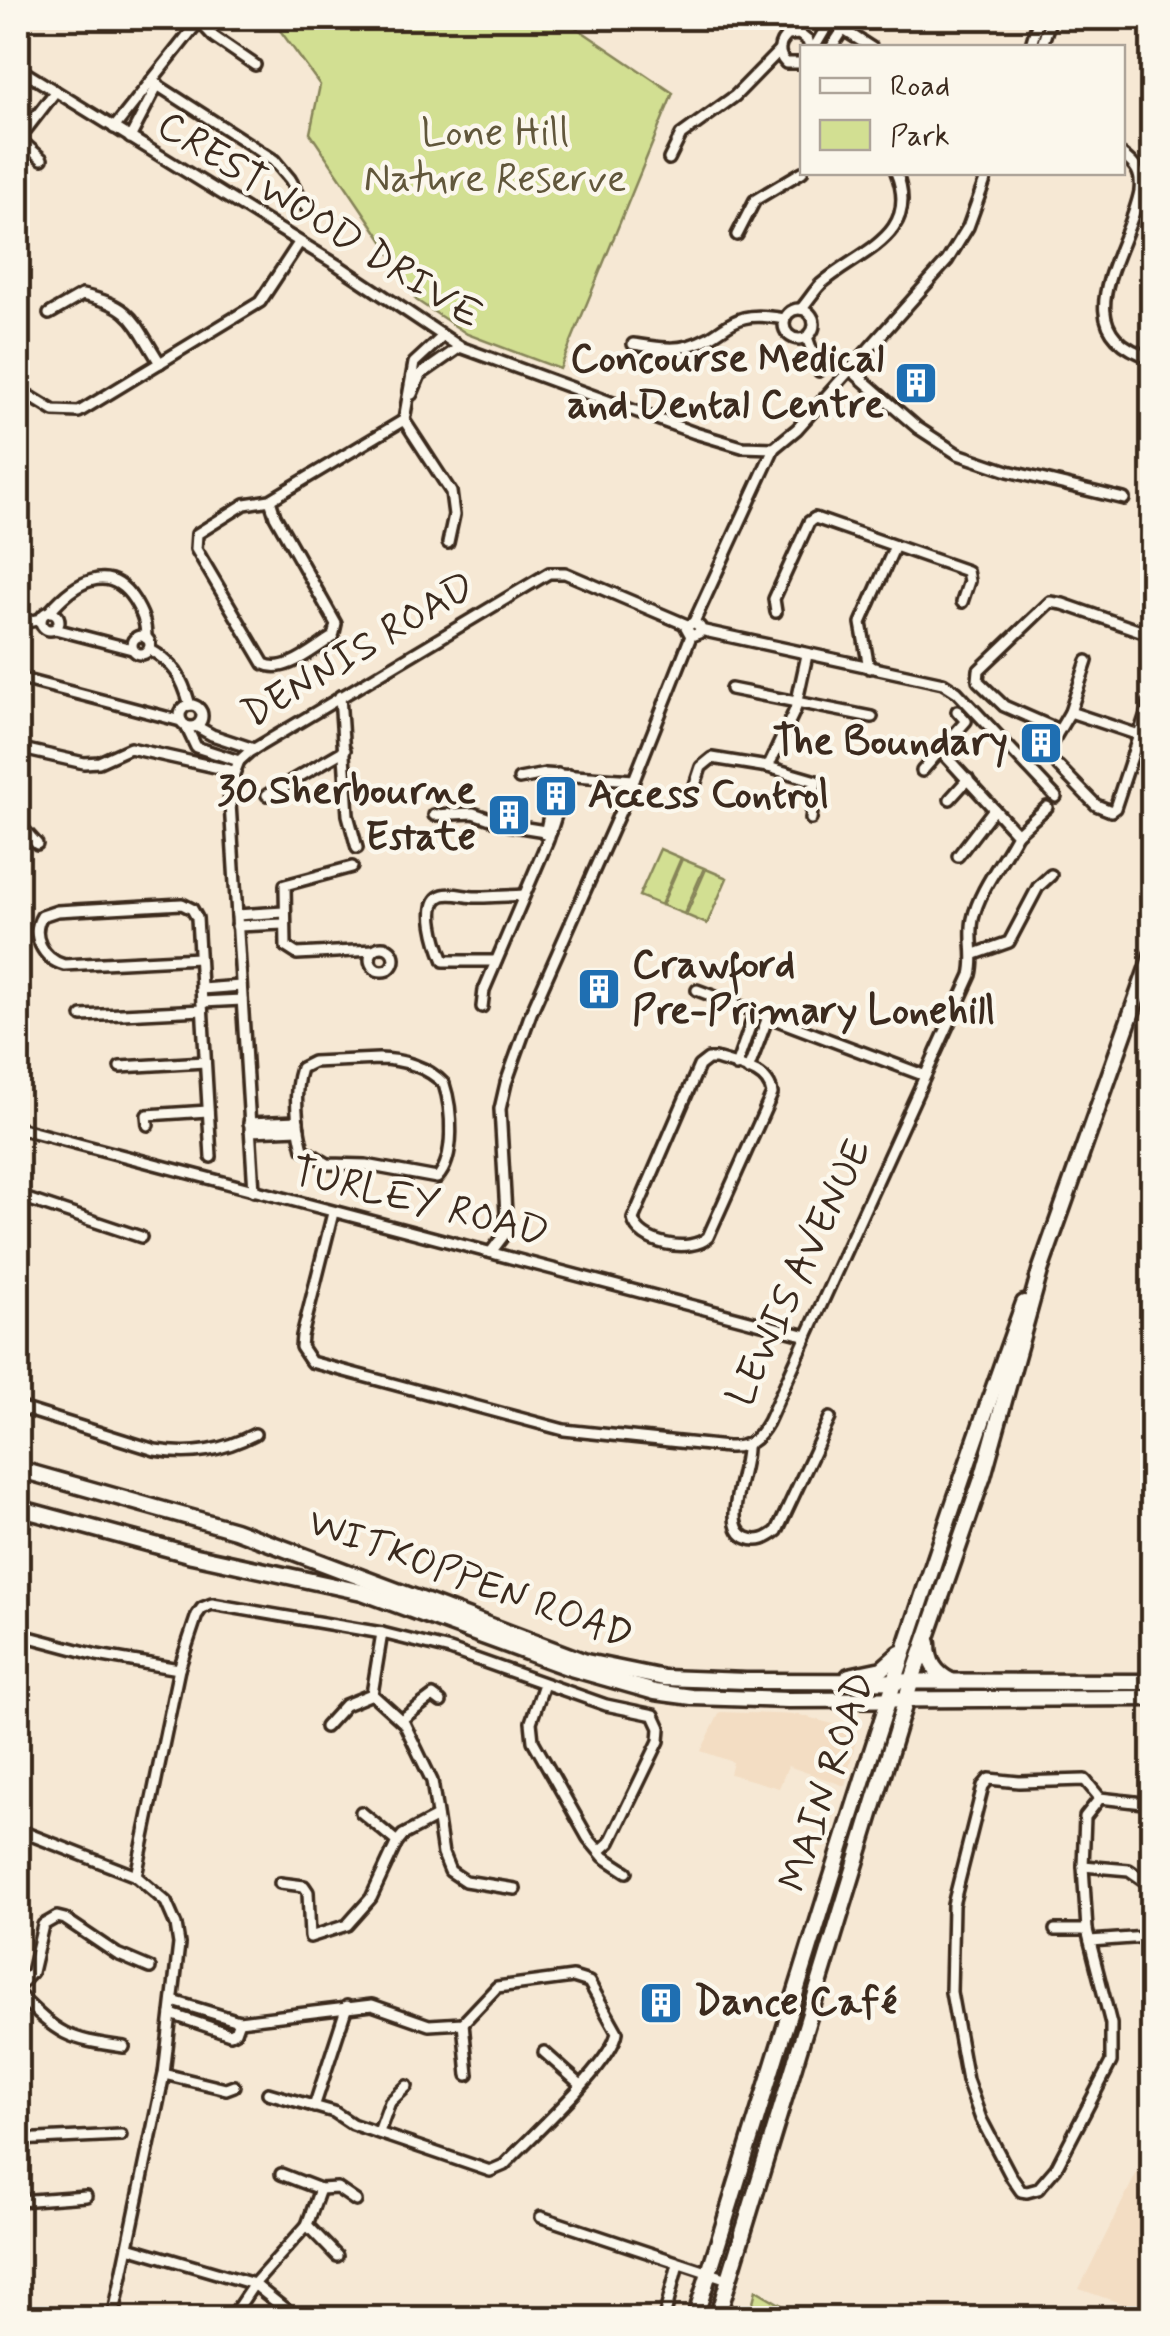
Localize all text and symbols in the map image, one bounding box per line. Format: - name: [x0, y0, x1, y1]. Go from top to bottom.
- legend: [800, 45, 1125, 175]
- text: Road: [890, 67, 950, 106]
- street label: CRESTWOOD DRIVE: [147, 100, 491, 342]
- park label: Lone Hill Nature Reserve: [364, 108, 626, 206]
- text: Park: [890, 117, 950, 156]
- place label: Concourse Medical and Dental Centre: [567, 334, 884, 432]
- building icon: Concourse Medical and Dental Centre: [893, 360, 939, 406]
- street label: DENNIS ROAD: [233, 561, 485, 741]
- place label: The Boundary: [773, 717, 1008, 769]
- building icon: The Boundary: [1018, 720, 1064, 766]
- place label: 30 Sherbourne Estate: [217, 766, 476, 864]
- place label: Access Control: [588, 770, 829, 822]
- building icon: Access Control: [533, 773, 579, 819]
- building icon: 30 Sherbourne Estate: [486, 792, 532, 838]
- place label: Crawford Pre-Primary Lonehill: [632, 940, 995, 1038]
- building icon: Crawford Pre-Primary Lonehill: [576, 966, 622, 1012]
- street label: LEWIS AVENUE: [715, 1131, 885, 1415]
- street label: TURLEY ROAD: [286, 1146, 554, 1260]
- street label: WITKOPPEN ROAD: [300, 1497, 640, 1663]
- street label: MAIN ROAD: [768, 1666, 888, 1898]
- place label: Dance Café: [694, 1977, 897, 2029]
- building icon: Dance Café: [638, 1980, 684, 2026]

